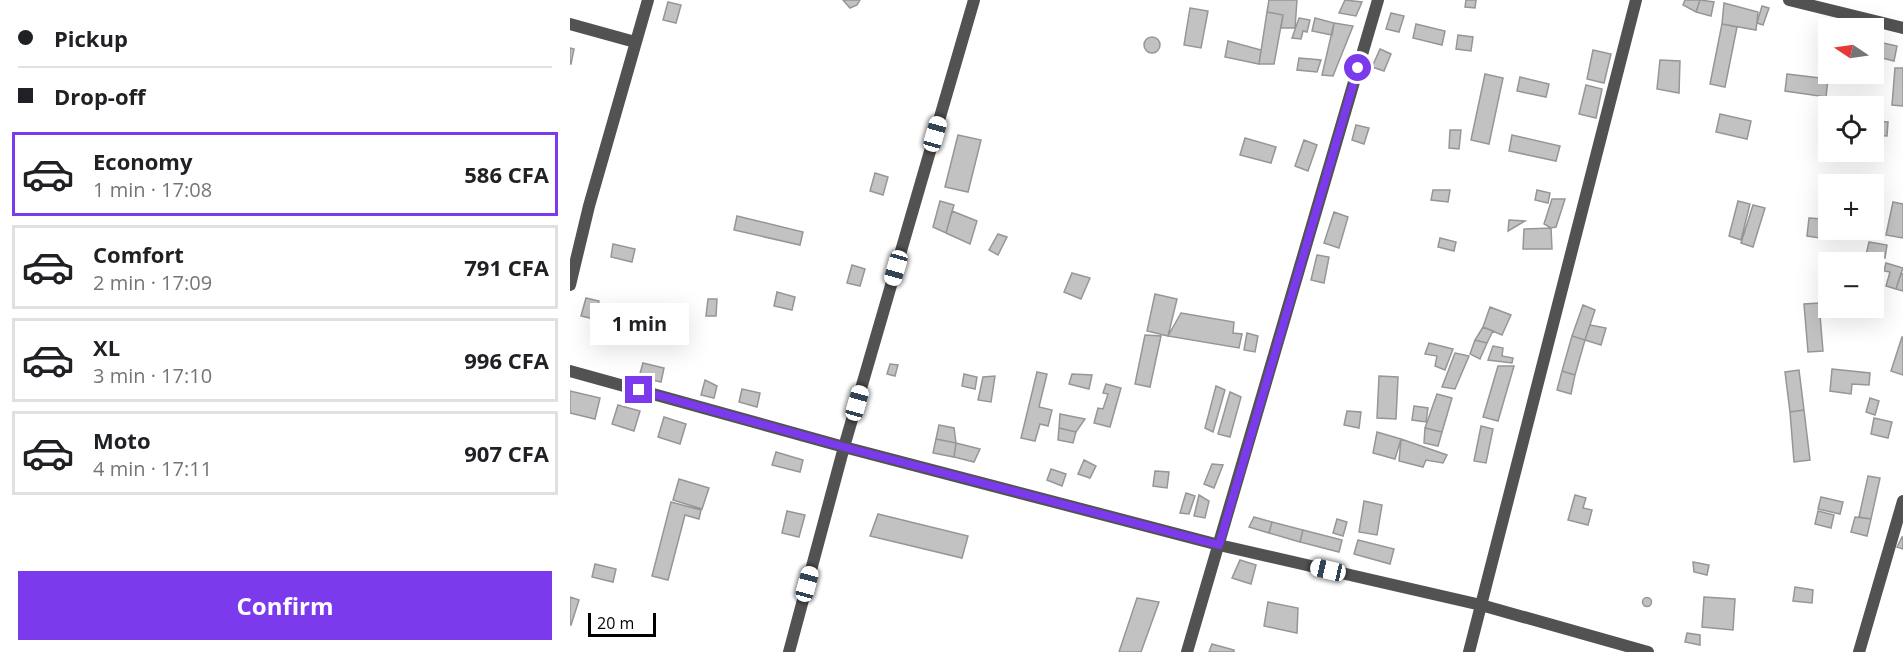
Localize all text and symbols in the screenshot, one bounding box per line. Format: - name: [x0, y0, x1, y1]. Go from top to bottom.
- north arrow: [1818, 18, 1884, 84]
- map controls: [1818, 18, 1884, 318]
- text: Pickup: [54, 23, 128, 53]
- route start: [1344, 54, 1371, 81]
- text: Drop-off: [54, 81, 146, 111]
- button: locate: [1818, 96, 1884, 162]
- car: [921, 114, 949, 154]
- text: Economy: [93, 146, 192, 176]
- icon: car: [21, 147, 75, 201]
- text: 586 CFA: [464, 159, 549, 189]
- button: +: [1818, 174, 1884, 240]
- text: 1 min · 17:08: [93, 176, 212, 203]
- text: Comfort: [93, 239, 184, 269]
- icon: car: [21, 240, 75, 294]
- car: [882, 248, 910, 288]
- text: 791 CFA: [464, 252, 549, 282]
- button: −: [1818, 252, 1884, 318]
- text: 2 min · 17:09: [93, 269, 212, 296]
- callout: 1 min: [590, 303, 688, 345]
- text: 1 min: [612, 310, 667, 337]
- text: XL: [93, 332, 120, 362]
- icon: car: [21, 333, 75, 387]
- text: 996 CFA: [464, 345, 549, 375]
- text: 3 min · 17:10: [93, 362, 212, 389]
- route end: [625, 376, 652, 403]
- car: [843, 383, 871, 423]
- text: Moto: [93, 425, 151, 455]
- icon: car: [21, 426, 75, 480]
- text: 907 CFA: [464, 438, 549, 468]
- text: 4 min · 17:11: [93, 455, 212, 482]
- car: [1308, 557, 1348, 583]
- car: [794, 564, 820, 604]
- button: Confirm: [18, 571, 552, 640]
- scale bar: [588, 610, 656, 638]
- text: 20 m: [597, 612, 634, 634]

